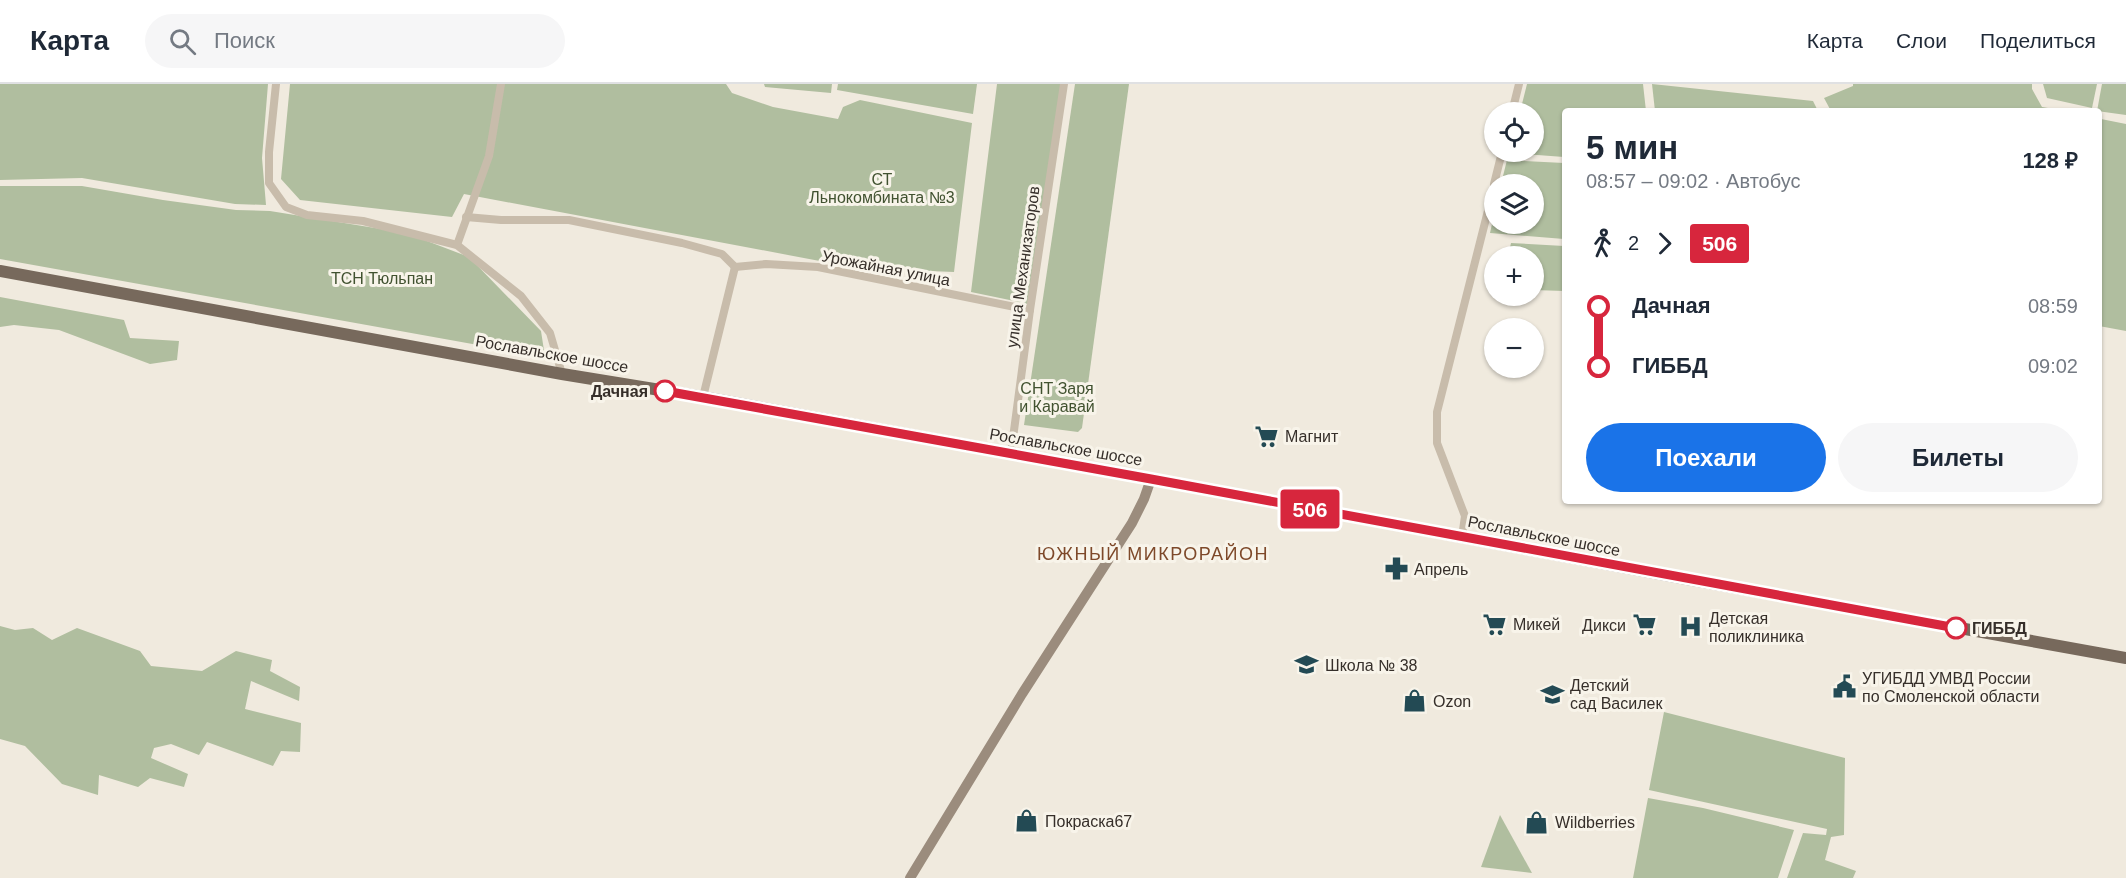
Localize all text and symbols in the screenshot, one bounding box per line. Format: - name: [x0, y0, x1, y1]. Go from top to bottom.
- search box: [145, 14, 565, 68]
- text: Карта: [30, 25, 109, 56]
- icon: search: [166, 25, 199, 58]
- text: Поиск: [214, 28, 275, 53]
- text: Карта: [1807, 29, 1863, 52]
- text: Слои: [1896, 29, 1947, 52]
- text: Поделиться: [1980, 29, 2096, 52]
- map controls: [1484, 102, 1544, 378]
- button: locate: [1484, 102, 1544, 162]
- text: 5 мин: [1586, 129, 1678, 166]
- text: 128 ₽: [2022, 148, 2078, 173]
- text: 08:57 – 09:02 · Автобус: [1586, 170, 1800, 192]
- park label: СТ Льнокомбината №3: [809, 171, 955, 206]
- button: layers: [1484, 174, 1544, 234]
- street label: улица Механизаторов: [1003, 185, 1043, 349]
- icon: walk: [1586, 227, 1619, 260]
- icon: forward: [1648, 227, 1681, 260]
- text: 2: [1628, 232, 1639, 254]
- text: 506: [1702, 232, 1737, 255]
- button: +: [1484, 246, 1544, 306]
- street label: Урожайная улица: [820, 247, 952, 289]
- park label: ТСН Тюльпан: [331, 270, 433, 287]
- text: Дачная: [1632, 293, 1711, 318]
- text: 08:59: [2028, 295, 2078, 317]
- button: −: [1484, 318, 1544, 378]
- street label: Рославльское шоссе: [474, 332, 630, 376]
- text: ГИББД: [1632, 353, 1708, 378]
- text: 09:02: [2028, 355, 2078, 377]
- marker: Дачная: [654, 380, 676, 402]
- park label: СНТ Заря и Каравай: [1019, 380, 1095, 415]
- place label: Дачная: [591, 383, 648, 400]
- supermarket icon: Магнит: [1254, 423, 1280, 449]
- button: Поехали: [1586, 423, 1826, 492]
- button: Билеты: [1838, 423, 2078, 492]
- street label: Рославльское шоссе: [988, 425, 1144, 469]
- place label: Магнит: [1285, 428, 1339, 445]
- line badge: 506: [1276, 490, 1344, 528]
- text: 506: [1292, 498, 1328, 521]
- street label: Рославльское шоссе: [1466, 513, 1622, 559]
- district label: ЮЖНЫЙ МИКРОРАЙОН: [1037, 543, 1269, 564]
- pharmacy icon: Апрель: [1383, 556, 1409, 582]
- place label: Апрель: [1414, 561, 1468, 578]
- place label: Детская поликлиника: [1709, 610, 1804, 645]
- supermarket icon: Микей: [1482, 611, 1508, 637]
- supermarket icon: Дикси: [1631, 612, 1657, 638]
- hospital icon: Детская поликлиника: [1678, 614, 1704, 640]
- place label: Микей: [1513, 616, 1560, 633]
- place label: Дикси: [1582, 617, 1626, 634]
- marker: ГИББД: [1945, 617, 1967, 639]
- place label: ГИББД: [1972, 620, 2028, 637]
- school or university icon: Школа № 38: [1294, 652, 1320, 678]
- place label: Школа № 38: [1325, 657, 1418, 674]
- place label: УГИБДД УМВД России по Смоленской области: [1862, 670, 2039, 705]
- public building icon: УГИБДД УМВД России по Смоленской области: [1831, 674, 1857, 700]
- place label: Детский сад Василек: [1570, 677, 1663, 712]
- school or university icon: Детский сад Василек: [1539, 681, 1565, 707]
- shop icon: Ozon: [1402, 688, 1428, 714]
- place label: Ozon: [1433, 693, 1471, 710]
- shop icon: Покраска67: [1014, 808, 1040, 834]
- shop icon: Wildberries: [1524, 809, 1550, 835]
- place label: Покраска67: [1045, 813, 1132, 830]
- place label: Wildberries: [1555, 814, 1635, 831]

